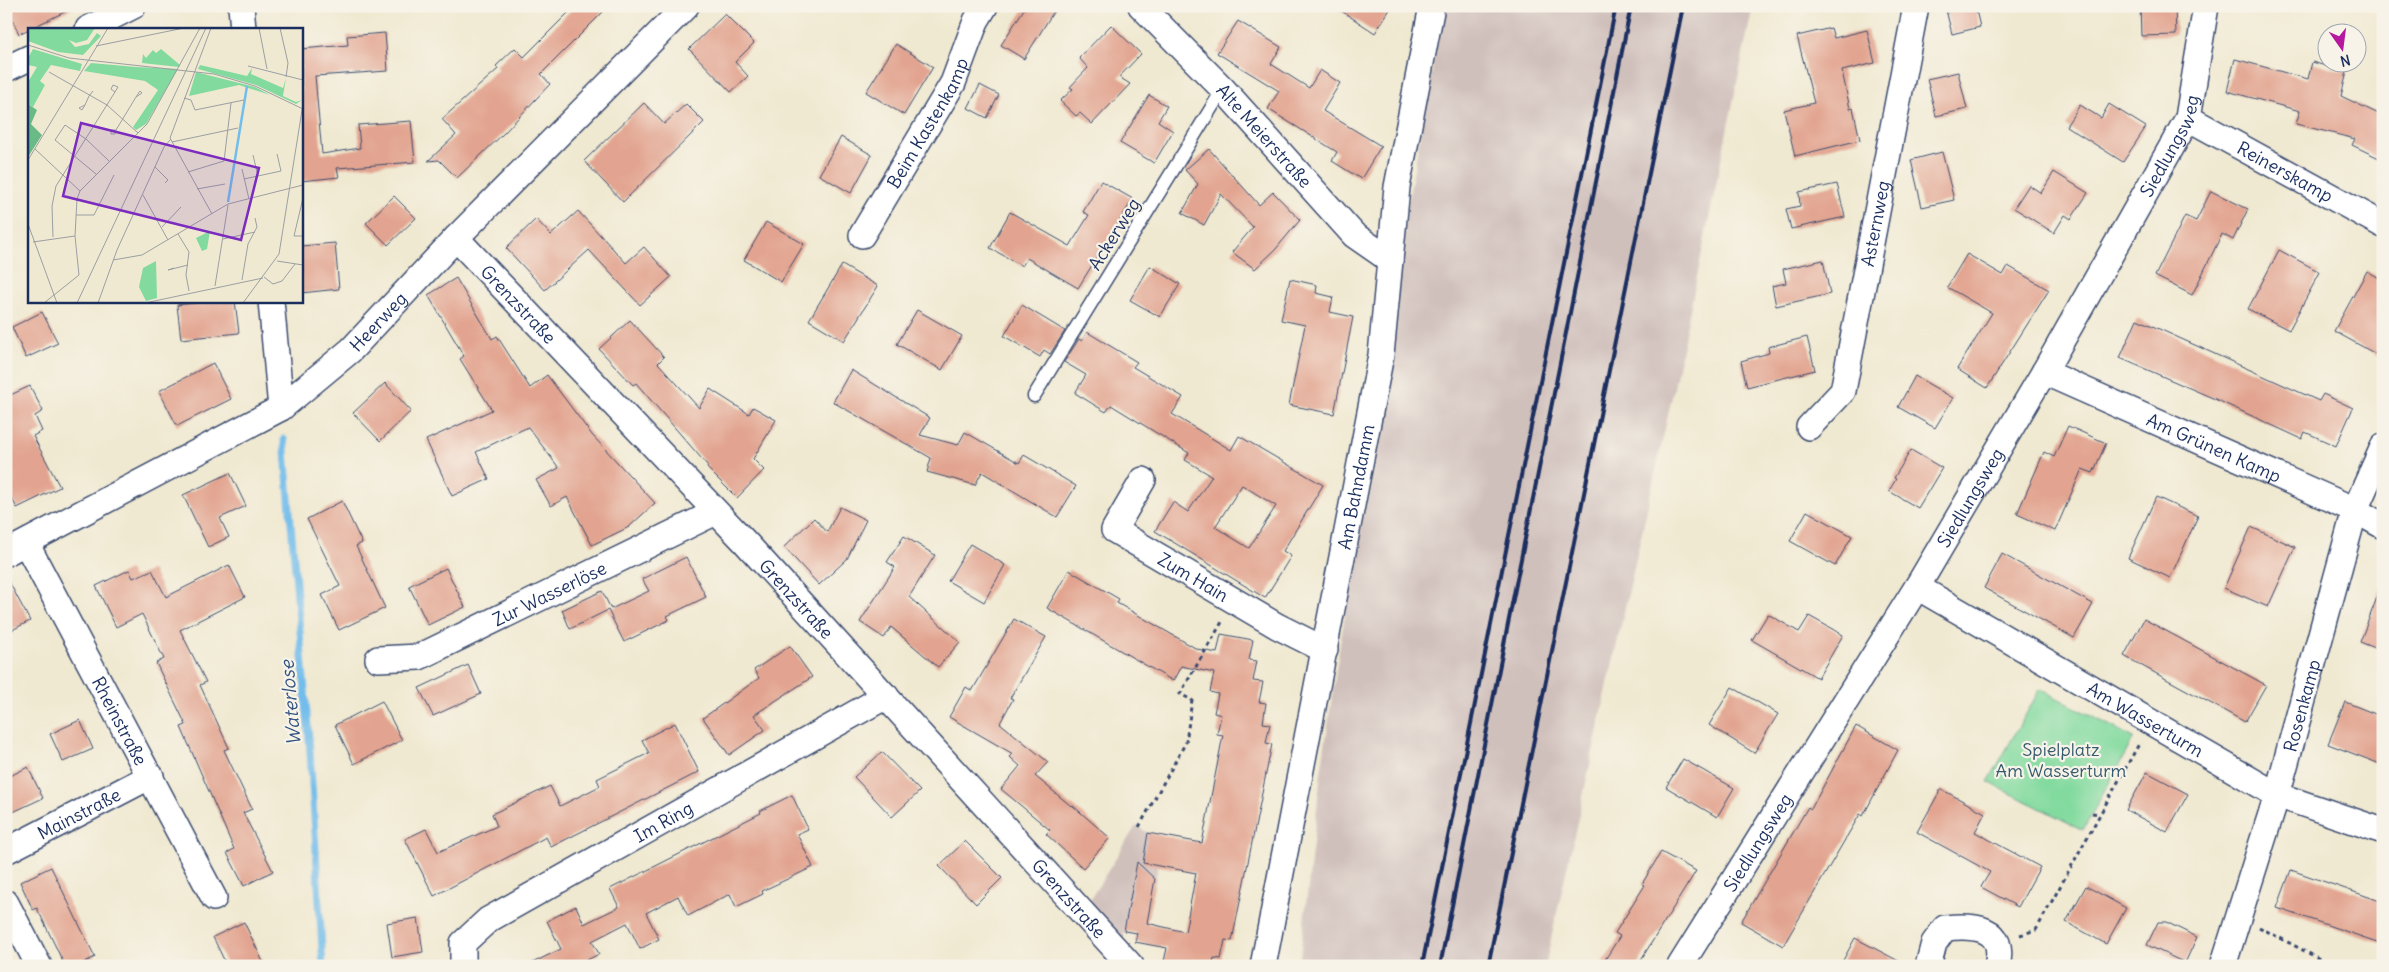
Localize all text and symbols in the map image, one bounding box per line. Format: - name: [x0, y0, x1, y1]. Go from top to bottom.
- north arrow: [2316, 22, 2366, 72]
- inset map: [28, 28, 302, 302]
- text: N: [2338, 51, 2352, 71]
- street label: Beim Kastenkamp: [881, 55, 973, 192]
- street label: Alte Meierstraße: [1212, 79, 1317, 192]
- street label: Siedlungsweg: [2134, 93, 2203, 201]
- street label: Reinerskamp: [2233, 136, 2337, 207]
- street label: Asternweg: [1855, 179, 1894, 268]
- street label: Ackerweg: [1083, 194, 1145, 274]
- street label: Grenzstraße: [476, 260, 561, 348]
- street label: Heerweg: [344, 287, 411, 356]
- street label: Am Grünen Kamp: [2143, 408, 2285, 487]
- street label: Am Bahndamm: [1332, 422, 1379, 551]
- street label: Siedlungsweg: [1932, 444, 2008, 551]
- street label: Zum Hain: [1154, 547, 1233, 607]
- street label: Grenzstraße: [754, 554, 839, 643]
- street label: Zur Wasserlöse: [489, 556, 610, 631]
- street label: Rosenkamp: [2278, 657, 2325, 755]
- water label: Waterlose: [274, 658, 306, 747]
- street label: Rheinstraße: [87, 672, 153, 769]
- street label: Am Wasserturm: [2083, 676, 2208, 762]
- park label: Spielplatz Am Wasserturm: [1996, 738, 2127, 782]
- street label: Mainstraße: [33, 782, 124, 844]
- street label: Siedlungsweg: [1718, 789, 1797, 896]
- street label: Im Ring: [630, 796, 697, 847]
- street label: Grenzstraße: [1027, 853, 1111, 943]

